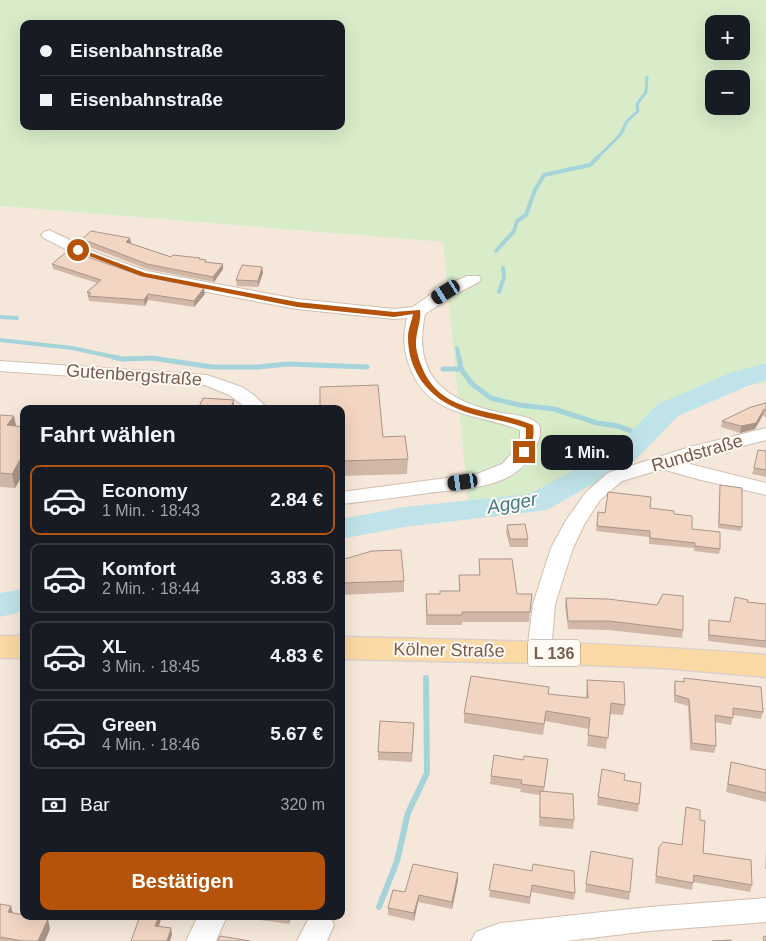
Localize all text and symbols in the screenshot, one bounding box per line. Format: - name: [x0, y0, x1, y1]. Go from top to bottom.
- map controls: [705, 15, 750, 115]
- button: +: [705, 15, 750, 60]
- text: Eisenbahnstraße: [70, 40, 223, 61]
- button: −: [705, 70, 750, 115]
- text: Eisenbahnstraße: [70, 89, 223, 110]
- route start: [67, 239, 89, 261]
- car: [429, 278, 462, 306]
- street label: Gutenbergstraße: [65, 360, 203, 390]
- text: Fahrt wählen: [40, 422, 176, 447]
- street label: Rundstraße: [649, 430, 745, 476]
- callout: 1 Min.: [542, 434, 634, 470]
- route end: [513, 441, 535, 463]
- text: 1 Min.: [564, 444, 610, 461]
- car: [447, 472, 478, 492]
- icon: car: [42, 478, 87, 523]
- text: Economy: [102, 480, 188, 501]
- water label: Agger: [484, 488, 539, 518]
- text: 2.84 €: [270, 489, 323, 510]
- text: 1 Min. · 18:43: [102, 502, 200, 519]
- icon: car: [42, 556, 87, 601]
- text: Komfort: [102, 558, 176, 579]
- text: 3.83 €: [270, 567, 323, 588]
- text: 2 Min. · 18:44: [102, 580, 200, 597]
- icon: car: [42, 634, 87, 679]
- text: XL: [102, 636, 126, 657]
- street label: Kölner Straße: [393, 639, 505, 661]
- road number: L 136: [528, 640, 580, 666]
- text: 4.83 €: [270, 645, 323, 666]
- text: 3 Min. · 18:45: [102, 658, 200, 675]
- icon: car: [42, 712, 87, 757]
- text: Green: [102, 714, 157, 735]
- text: 5.67 €: [270, 723, 323, 744]
- text: 4 Min. · 18:46: [102, 736, 200, 753]
- icon: cash: [40, 791, 68, 819]
- text: Bar: [80, 794, 110, 815]
- text: 320 m: [281, 796, 325, 813]
- button: Bestätigen: [40, 852, 325, 910]

